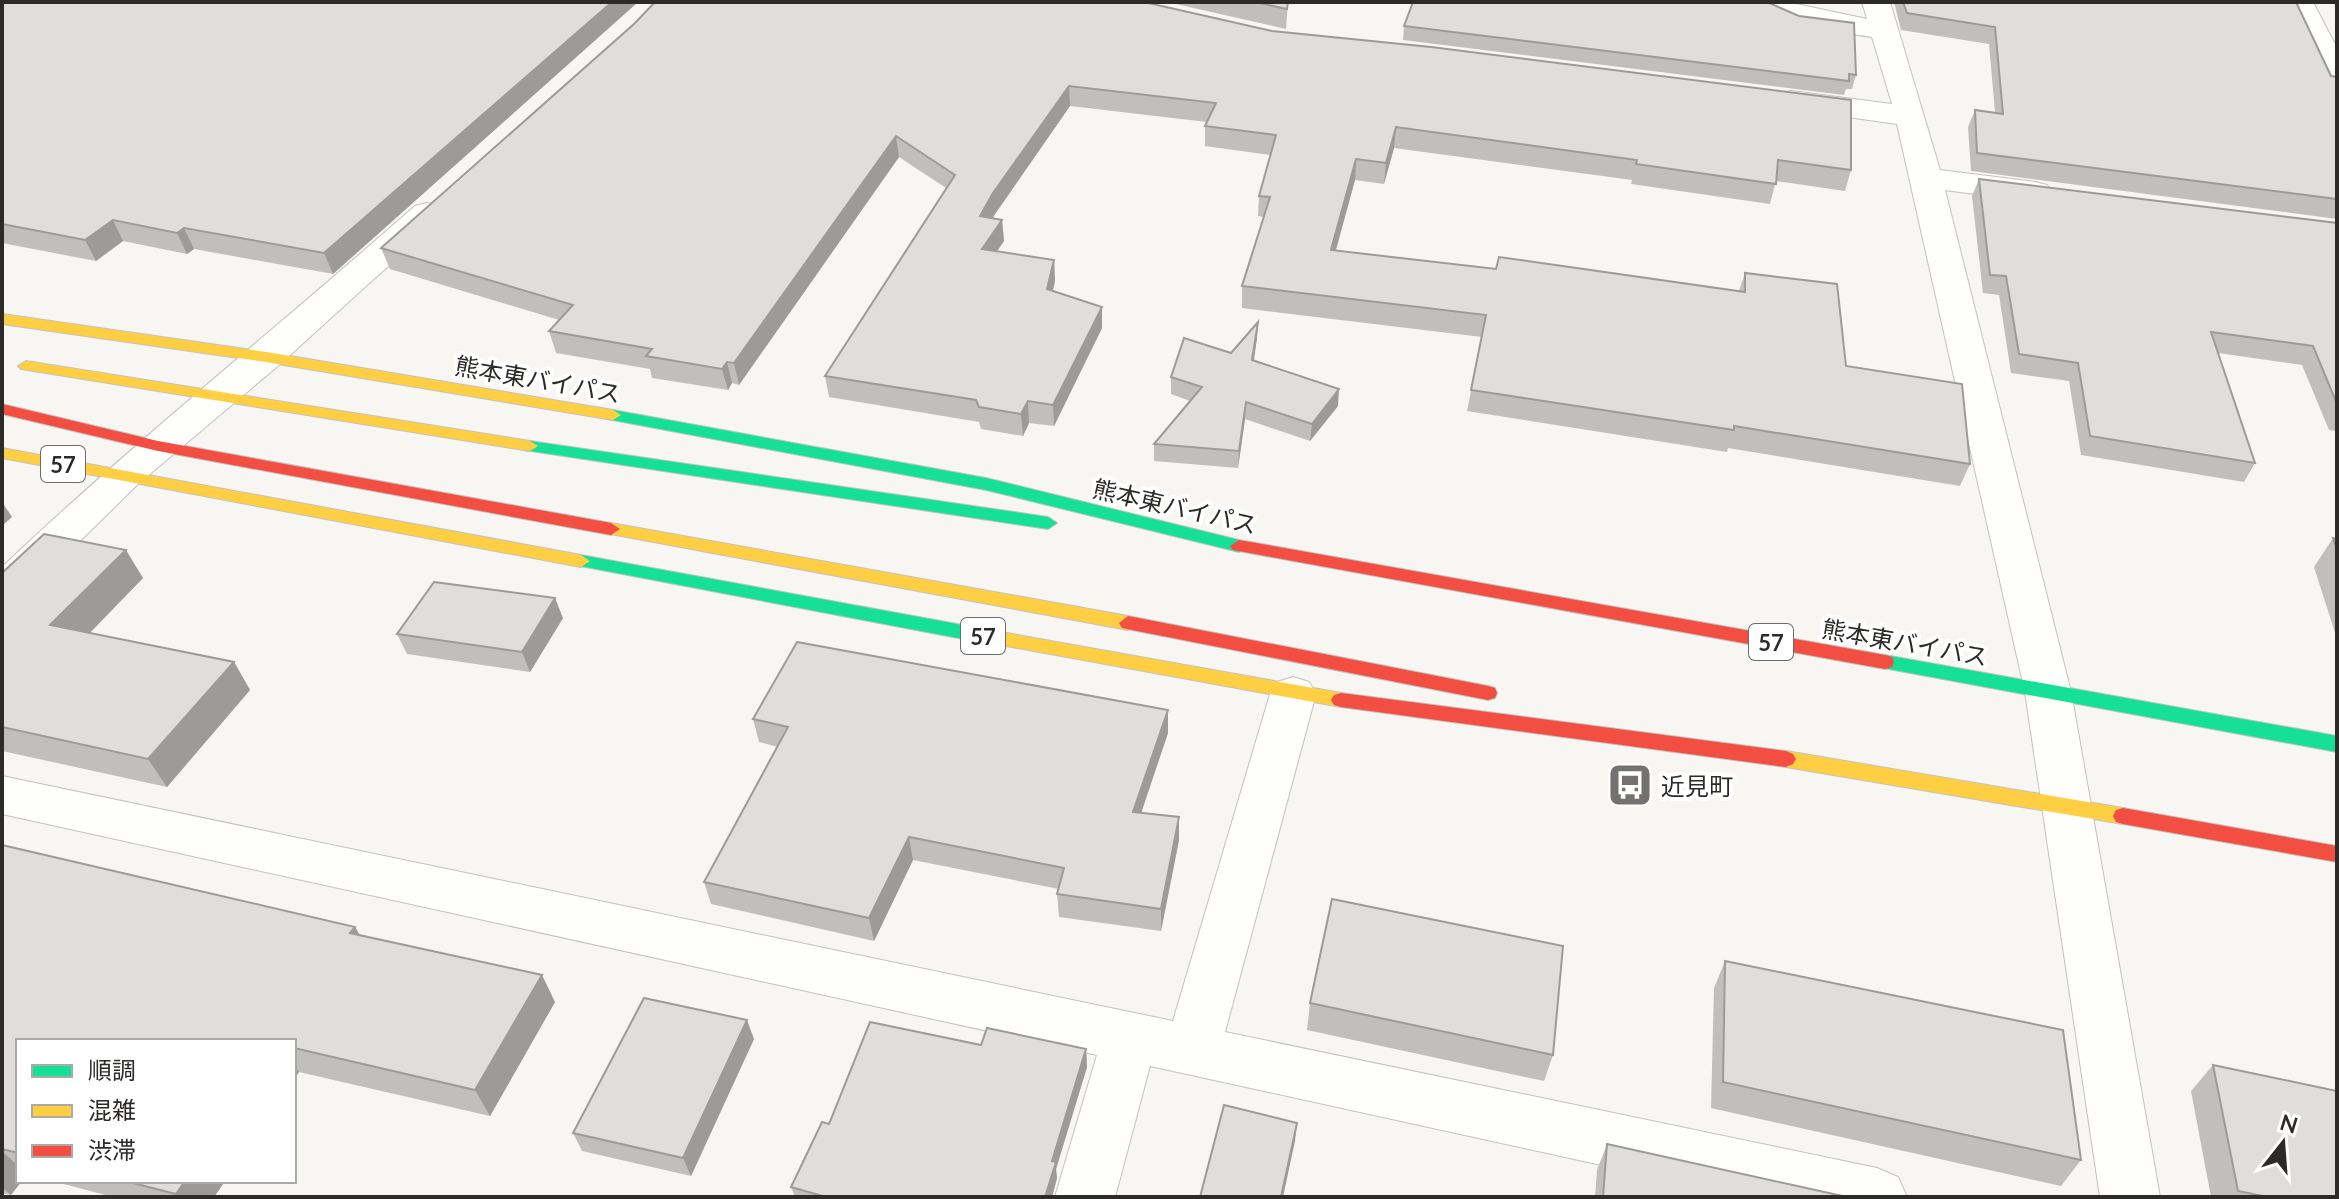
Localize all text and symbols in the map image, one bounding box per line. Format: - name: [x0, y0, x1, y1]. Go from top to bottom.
- street label: 熊本東バイパス: [453, 350, 623, 408]
- road number: 57: [41, 446, 85, 482]
- street label: 熊本東バイパス: [1090, 473, 1260, 539]
- street label: 熊本東バイパス: [1820, 613, 1990, 671]
- road number: 57: [961, 618, 1005, 654]
- road number: 57: [1749, 624, 1793, 660]
- bus stop icon: 近見町: [1606, 761, 1654, 809]
- place label: 近見町: [1661, 771, 1733, 800]
- legend: [16, 1039, 296, 1183]
- text: 順調: [88, 1055, 136, 1084]
- text: 混雑: [88, 1095, 136, 1124]
- north arrow: [2243, 1103, 2323, 1183]
- text: N: [2277, 1108, 2301, 1139]
- text: 渋滞: [88, 1135, 136, 1164]

